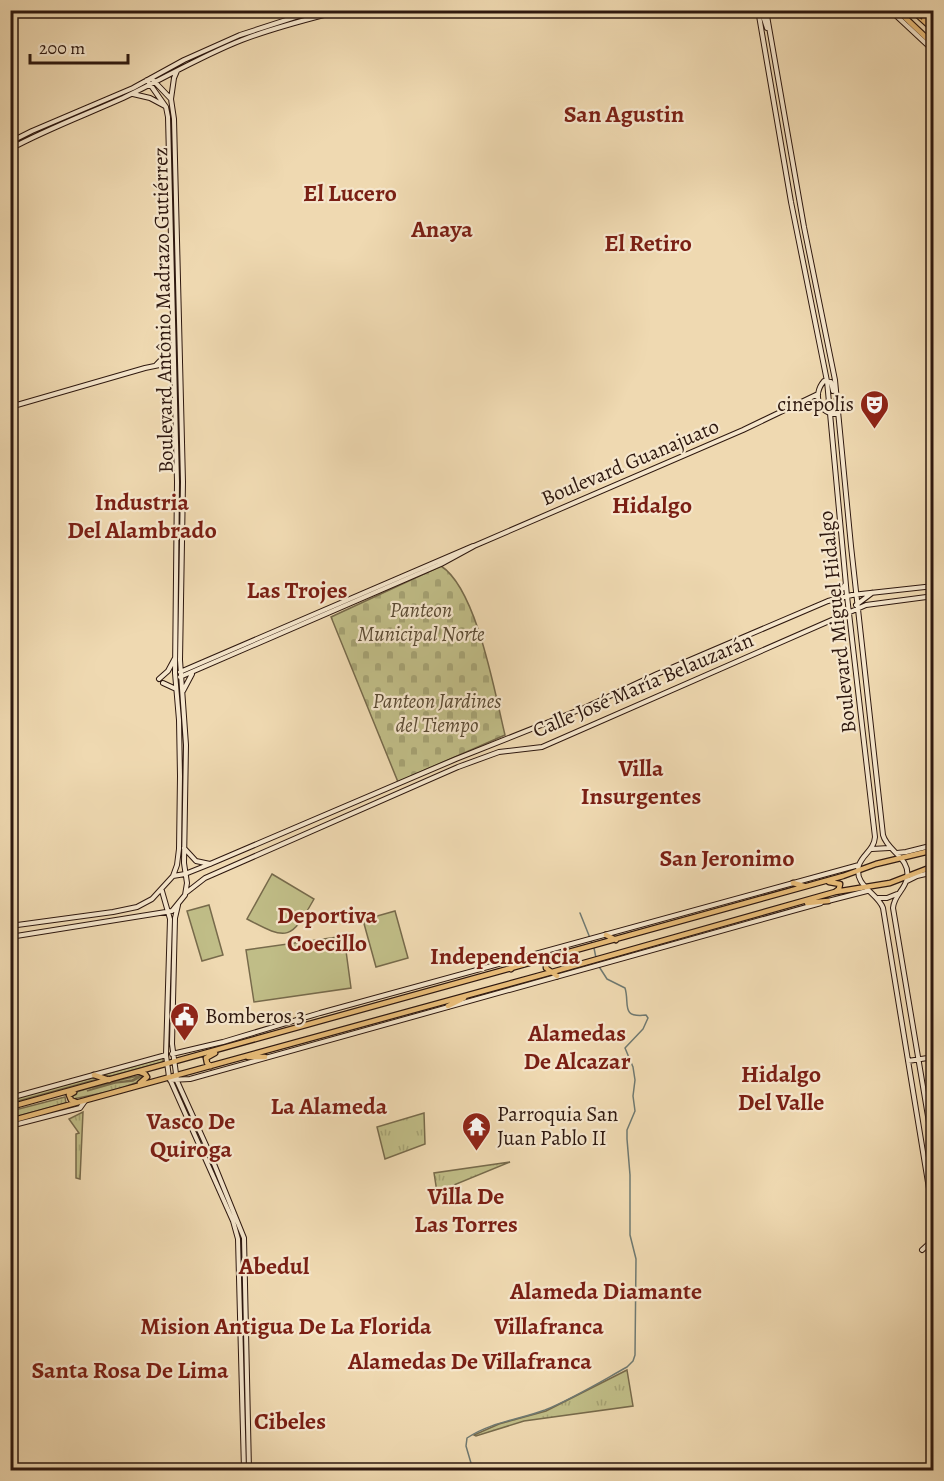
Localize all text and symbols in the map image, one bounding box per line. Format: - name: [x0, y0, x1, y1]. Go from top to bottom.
- scale bar: [30, 27, 128, 65]
- text: 200 m: [39, 36, 85, 60]
- district label: San Agustin: [564, 98, 685, 130]
- street label: Boulevard Antônio Madrazo Gutiérrez: [146, 147, 180, 473]
- district label: El Lucero: [303, 177, 397, 209]
- district label: Anaya: [410, 213, 473, 245]
- district label: El Retiro: [604, 227, 692, 259]
- theatre icon: cinepolis: [859, 388, 891, 430]
- place label: cinepolis: [777, 390, 854, 418]
- street label: Boulevard Guanajuato: [537, 412, 723, 512]
- district label: Industria Del Alambrado: [67, 486, 217, 546]
- district label: Hidalgo: [612, 489, 692, 521]
- street label: Boulevard Miguel Hidalgo: [811, 509, 863, 735]
- district label: Las Trojes: [246, 574, 348, 606]
- park label: Panteon Municipal Norte: [357, 596, 485, 648]
- street label: Calle José María Belauzarán: [528, 626, 758, 744]
- park label: Panteon Jardines del Tiempo: [373, 687, 501, 739]
- district label: Villa Insurgentes: [581, 752, 701, 812]
- district label: San Jeronimo: [659, 842, 795, 874]
- district label: Deportiva Coecillo: [277, 899, 378, 959]
- district label: Independencia: [430, 940, 580, 972]
- public building icon: Bomberos 3: [168, 1000, 200, 1042]
- place label: Bomberos 3: [205, 1002, 305, 1030]
- district label: Alamedas De Alcazar: [523, 1017, 631, 1077]
- district label: Hidalgo Del Valle: [738, 1058, 824, 1118]
- district label: La Alameda: [271, 1090, 388, 1122]
- place label: Parroquia San Juan Pablo II: [497, 1100, 618, 1152]
- district label: Vasco De Quiroga: [146, 1105, 235, 1165]
- temple icon: Parroquia San Juan Pablo II: [460, 1110, 492, 1152]
- district label: Villa De Las Torres: [414, 1180, 518, 1240]
- district label: Abedul: [238, 1250, 310, 1282]
- district label: Alameda Diamante: [509, 1275, 702, 1307]
- district label: Mision Antigua De La Florida: [140, 1310, 432, 1342]
- district label: Villafranca: [493, 1310, 604, 1342]
- district label: Alamedas De Villafranca: [347, 1345, 592, 1377]
- district label: Santa Rosa De Lima: [31, 1354, 229, 1386]
- district label: Cibeles: [254, 1405, 326, 1437]

